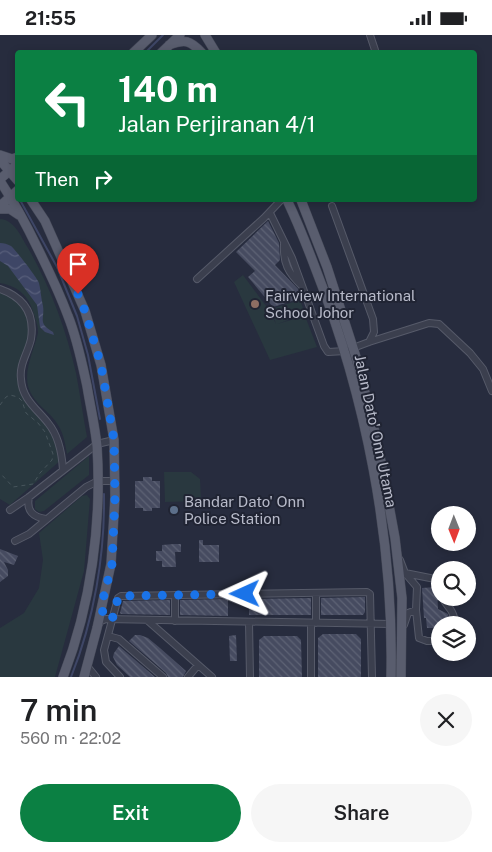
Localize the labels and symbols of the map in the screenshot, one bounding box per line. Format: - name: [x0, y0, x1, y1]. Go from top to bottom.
- pin: [57, 243, 99, 294]
- place label: Fairview International School Johor: [265, 287, 416, 321]
- marker: Fairview International School Johor: [249, 298, 261, 310]
- street label: Jalan Dato' Onn Utama: [351, 353, 401, 509]
- place label: Bandar Dato' Onn Police Station: [184, 493, 305, 527]
- marker: Bandar Dato' Onn Police Station: [168, 504, 180, 516]
- north arrow: [431, 506, 476, 551]
- position arrow: [218, 567, 270, 619]

